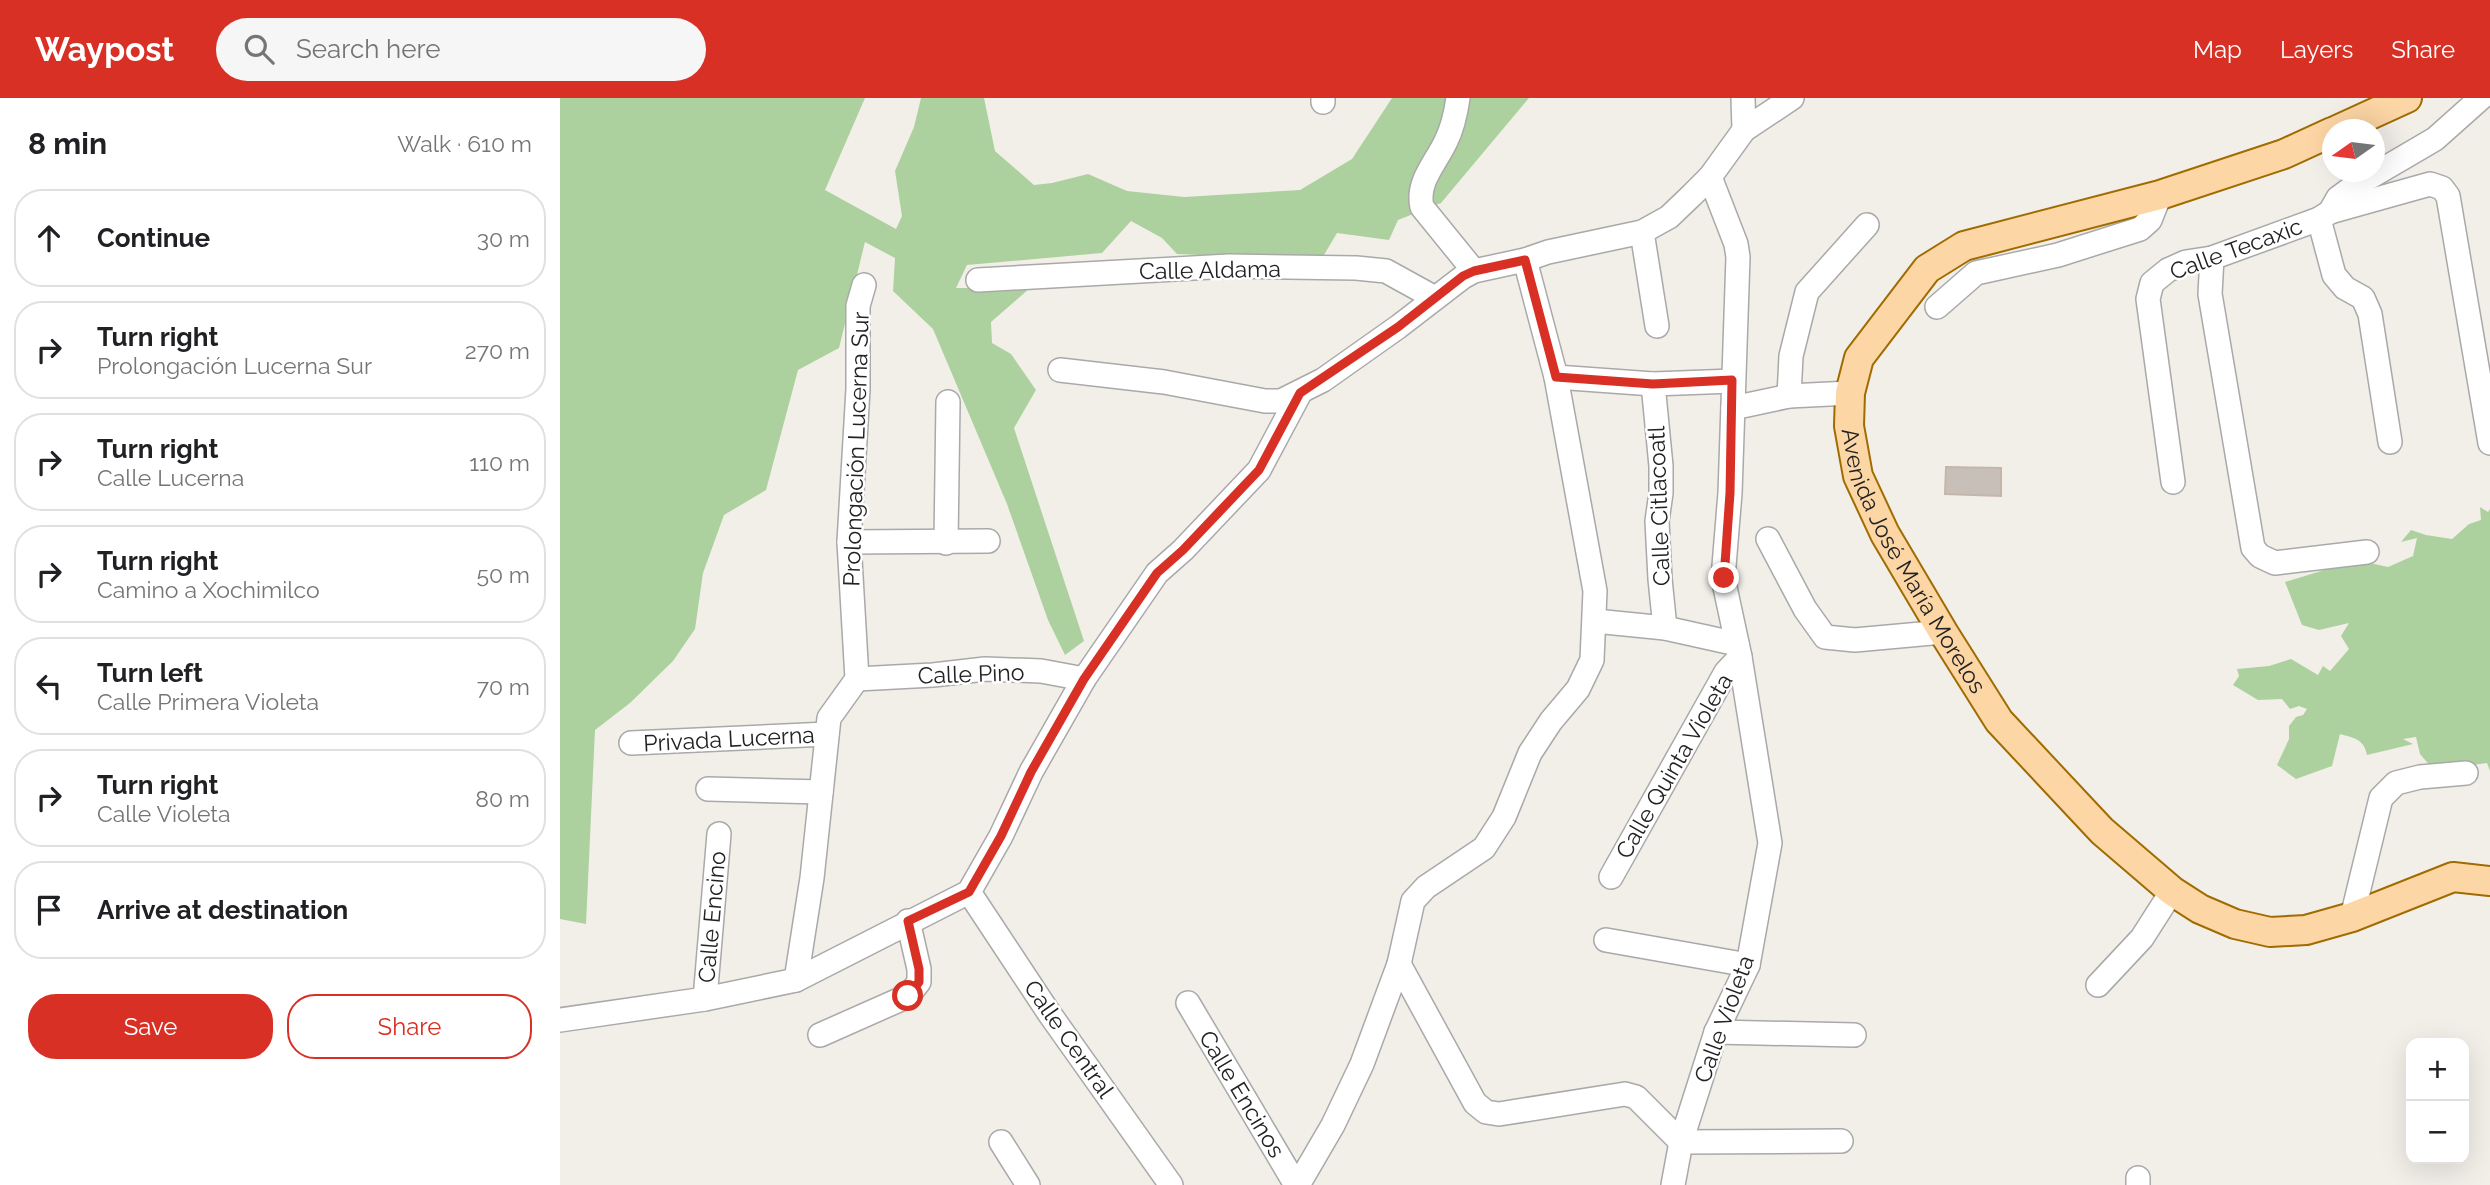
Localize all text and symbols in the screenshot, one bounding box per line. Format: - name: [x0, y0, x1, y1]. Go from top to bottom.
- search box: [216, 18, 706, 81]
- text: Waypost: [35, 30, 174, 69]
- icon: search: [240, 30, 278, 68]
- text: Search here: [296, 34, 440, 64]
- text: Map: [2193, 35, 2242, 64]
- text: Layers: [2280, 35, 2353, 64]
- text: Share: [2391, 35, 2455, 64]
- north arrow: [2322, 119, 2385, 182]
- text: 8 min: [28, 126, 107, 161]
- text: Walk · 610 m: [397, 130, 532, 157]
- street label: Calle Tecaxic: [2166, 212, 2306, 285]
- icon: ahead: [30, 219, 68, 257]
- text: Continue: [97, 223, 210, 253]
- text: 30 m: [477, 225, 530, 252]
- street label: Calle Aldama: [1139, 255, 1281, 284]
- street label: Prolongación Lucerna Sur: [837, 311, 874, 587]
- text: Turn right: [97, 322, 218, 352]
- icon: right: [30, 331, 68, 369]
- text: 270 m: [465, 337, 530, 364]
- text: Prolongación Lucerna Sur: [97, 352, 372, 379]
- street label: Calle Citlacoatl: [1642, 425, 1675, 586]
- street label: Avenida José María Morelos: [1837, 426, 1992, 698]
- text: Turn right: [97, 434, 218, 464]
- icon: right: [30, 443, 68, 481]
- text: 110 m: [469, 449, 530, 476]
- text: Calle Lucerna: [97, 464, 244, 491]
- text: Turn right: [97, 546, 218, 576]
- icon: right: [30, 555, 68, 593]
- text: 50 m: [476, 561, 530, 588]
- route end: [1708, 562, 1739, 593]
- text: Camino a Xochimilco: [97, 576, 320, 603]
- text: Turn left: [97, 658, 203, 688]
- street label: Calle Pino: [917, 658, 1025, 689]
- icon: left: [30, 667, 68, 705]
- street label: Calle Quinta Violeta: [1610, 669, 1737, 863]
- text: 70 m: [477, 673, 530, 700]
- text: Calle Primera Violeta: [97, 688, 319, 715]
- street label: Privada Lucerna: [643, 721, 815, 756]
- text: Turn right: [97, 770, 218, 800]
- icon: right: [30, 779, 68, 817]
- text: 80 m: [475, 785, 530, 812]
- text: Calle Violeta: [97, 800, 231, 827]
- street label: Calle Encino: [692, 850, 731, 984]
- icon: arrive: [30, 891, 68, 929]
- text: Arrive at destination: [97, 895, 348, 925]
- street label: Calle Violeta: [1688, 951, 1759, 1086]
- street label: Calle Central: [1019, 975, 1120, 1103]
- route start: [892, 980, 923, 1011]
- button: Save: [28, 994, 273, 1059]
- button: Share: [287, 994, 532, 1059]
- street label: Calle Encinos: [1194, 1025, 1291, 1162]
- map controls: [2406, 1038, 2469, 1164]
- button: +: [2406, 1038, 2469, 1101]
- button: −: [2406, 1101, 2469, 1164]

